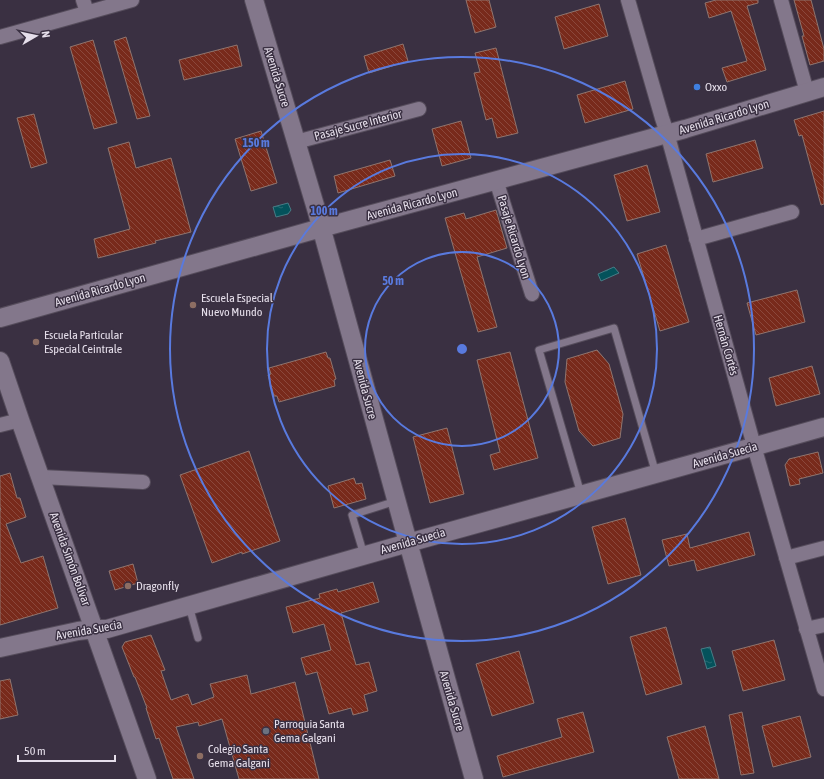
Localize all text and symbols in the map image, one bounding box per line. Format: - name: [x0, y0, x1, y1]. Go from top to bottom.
- north arrow: [16, 16, 56, 56]
- text: N: [39, 30, 52, 39]
- street label: Avenida Sucre: [261, 45, 293, 109]
- place label: Oxxo: [705, 80, 728, 94]
- marker: Oxxo: [692, 82, 702, 92]
- street label: Avenida Ricardo Lyon: [677, 97, 771, 137]
- street label: Pasaje Sucre Interior: [313, 106, 404, 143]
- text: 150 m: [242, 136, 270, 150]
- street label: Avenida Ricardo Lyon: [365, 185, 459, 223]
- street label: Pasaje Ricardo Lyon: [495, 193, 533, 281]
- text: 100 m: [310, 204, 338, 218]
- street label: Avenida Ricardo Lyon: [53, 270, 147, 310]
- text: 50 m: [382, 274, 404, 288]
- place label: Escuela Especial Nuevo Mundo: [201, 291, 274, 319]
- marker: Escuela Especial Nuevo Mundo: [188, 300, 198, 310]
- street label: Hernán Cortés: [711, 313, 741, 377]
- place label: Escuela Particular Especial Ceintrale: [44, 328, 123, 356]
- marker: Escuela Particular Especial Ceintrale: [31, 337, 41, 347]
- centre of rings: [455, 342, 469, 356]
- street label: Avenida Sucre: [350, 357, 380, 421]
- street label: Avenida Suecia: [691, 439, 759, 471]
- street label: Avenida Simón Bolívar: [47, 510, 94, 608]
- street label: Avenida Suecia: [379, 525, 447, 557]
- place label: Dragonfly: [136, 579, 179, 593]
- marker: Dragonfly: [123, 581, 133, 591]
- street label: Avenida Suecia: [55, 617, 123, 643]
- street label: Avenida Sucre: [437, 669, 467, 733]
- place label: Parroquia Santa Gema Galgani: [274, 717, 345, 745]
- marker: Parroquia Santa Gema Galgani: [261, 726, 271, 736]
- scale bar: [18, 737, 115, 763]
- place label: Colegio Santa Gema Galgani: [208, 742, 270, 770]
- text: 50 m: [24, 744, 46, 758]
- marker: Colegio Santa Gema Galgani: [195, 751, 205, 761]

